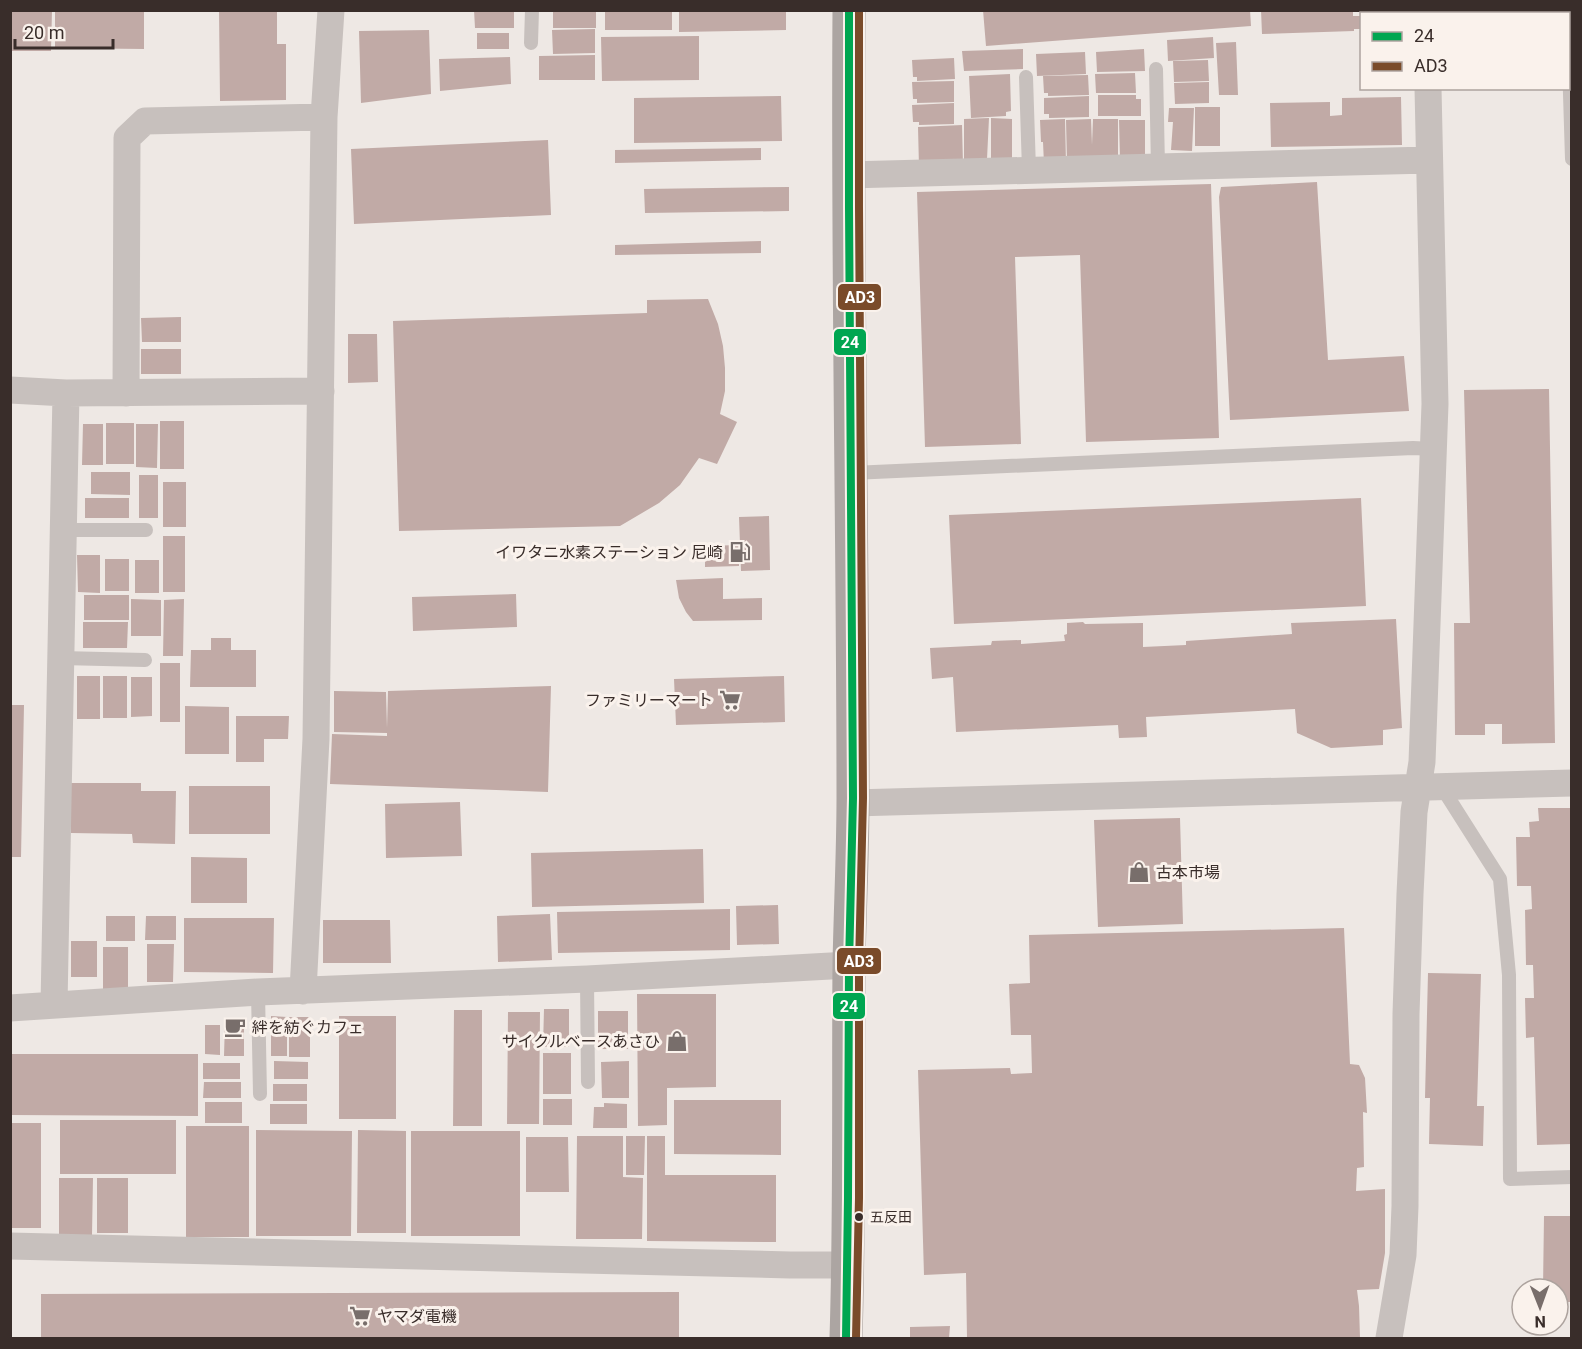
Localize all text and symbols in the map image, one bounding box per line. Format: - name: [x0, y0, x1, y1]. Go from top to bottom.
- scale bar: [15, 12, 112, 50]
- legend: [1360, 12, 1570, 90]
- text: 20 m: [24, 22, 64, 43]
- text: 24: [1414, 25, 1434, 46]
- text: AD3: [1414, 55, 1448, 76]
- line badge: AD3: [837, 283, 882, 311]
- text: AD3: [845, 288, 875, 307]
- line badge: 24: [833, 328, 867, 356]
- text: 24: [841, 333, 859, 352]
- fuel station icon: イワタニ水素ステーション 尼崎: [728, 540, 752, 564]
- place label: イワタニ水素ステーション 尼崎: [495, 543, 723, 562]
- supermarket icon: ファミリーマート: [718, 688, 742, 712]
- place label: ファミリーマート: [585, 691, 713, 710]
- shop icon: 古本市場: [1127, 860, 1151, 884]
- place label: 古本市場: [1156, 863, 1220, 882]
- line badge: AD3: [836, 947, 882, 975]
- text: AD3: [844, 952, 874, 971]
- line badge: 24: [832, 992, 866, 1020]
- text: 24: [840, 997, 858, 1016]
- cafe icon: 絆を紡ぐカフェ: [223, 1015, 247, 1039]
- place label: 絆を紡ぐカフェ: [252, 1018, 364, 1037]
- shop icon: サイクルベースあさひ: [665, 1029, 689, 1053]
- place label: サイクルベースあさひ: [502, 1032, 660, 1051]
- place label: 五反田: [870, 1209, 912, 1225]
- marker: 五反田: [853, 1211, 865, 1223]
- north arrow: [1510, 1277, 1570, 1337]
- supermarket icon: ヤマダ電機: [348, 1304, 372, 1328]
- place label: ヤマダ電機: [377, 1307, 457, 1326]
- text: N: [1534, 1312, 1546, 1331]

